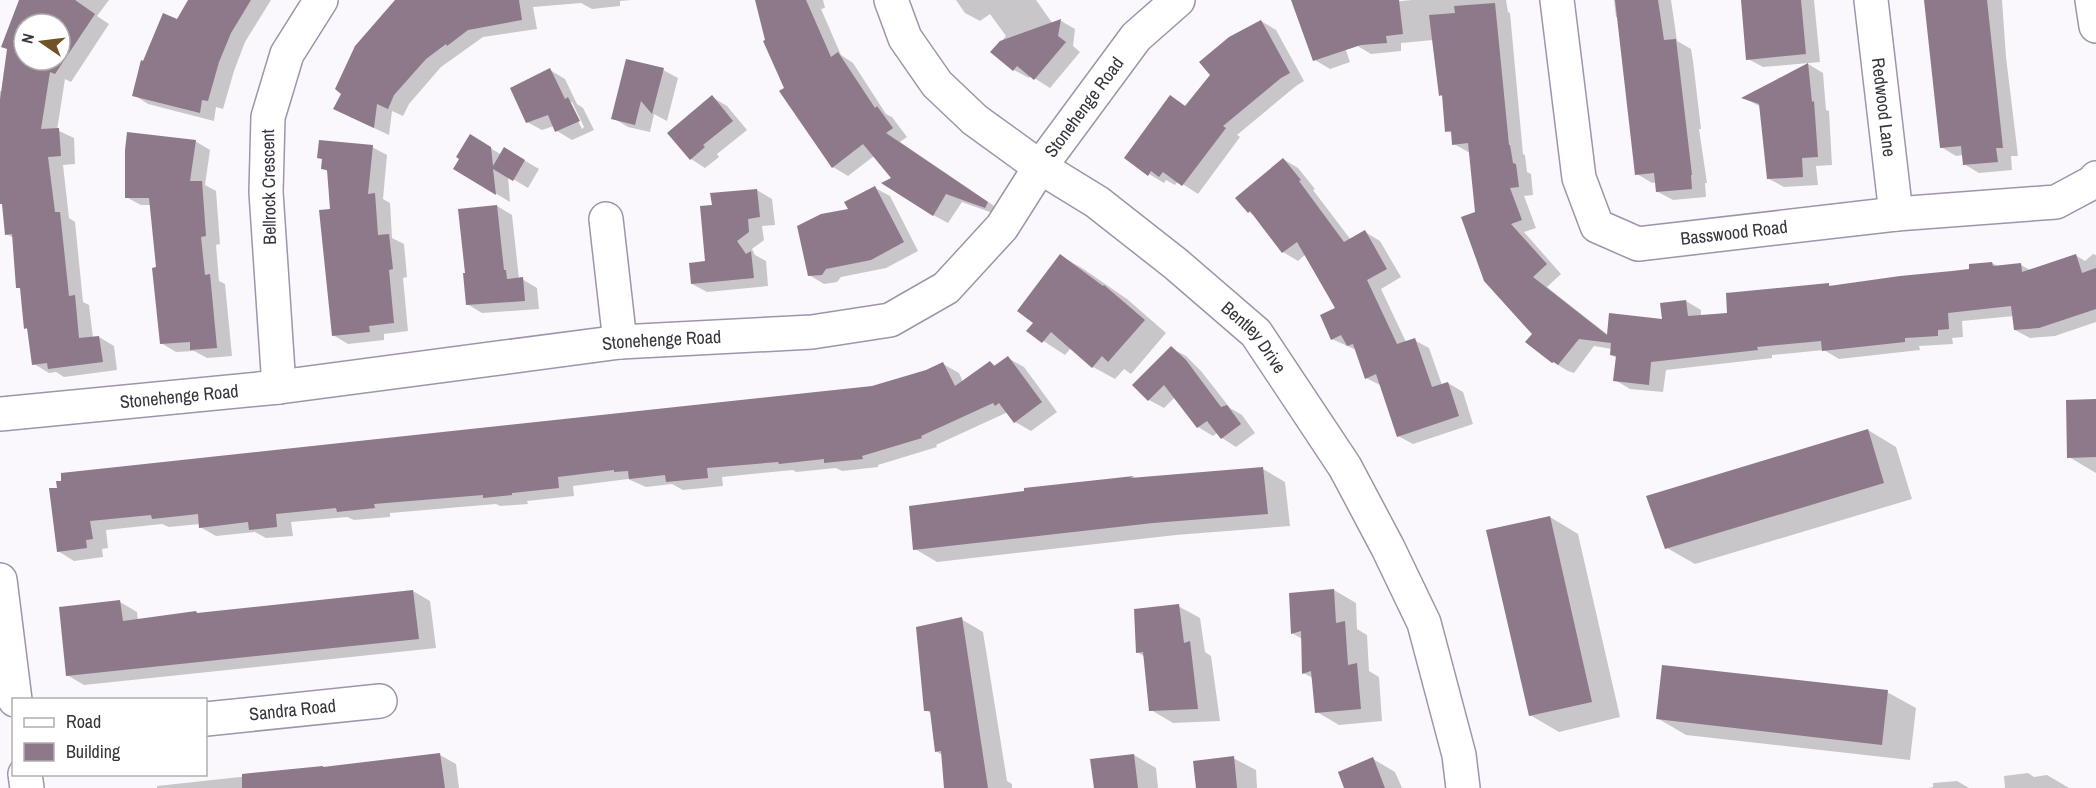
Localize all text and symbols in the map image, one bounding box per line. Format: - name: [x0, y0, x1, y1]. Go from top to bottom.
- north arrow: [12, 12, 72, 72]
- text: N: [16, 31, 39, 46]
- street label: Stonehenge Road: [1038, 52, 1129, 162]
- street label: Redwood Lane: [1866, 56, 1902, 158]
- street label: Bellrock Crescent: [255, 129, 282, 245]
- street label: Basswood Road: [1679, 214, 1789, 251]
- street label: Bentley Drive: [1216, 295, 1292, 378]
- street label: Stonehenge Road: [601, 324, 722, 356]
- street label: Stonehenge Road: [119, 378, 240, 414]
- street label: Sandra Road: [248, 693, 337, 726]
- legend: [12, 698, 207, 776]
- text: Road: [66, 709, 101, 734]
- text: Building: [66, 739, 121, 764]

